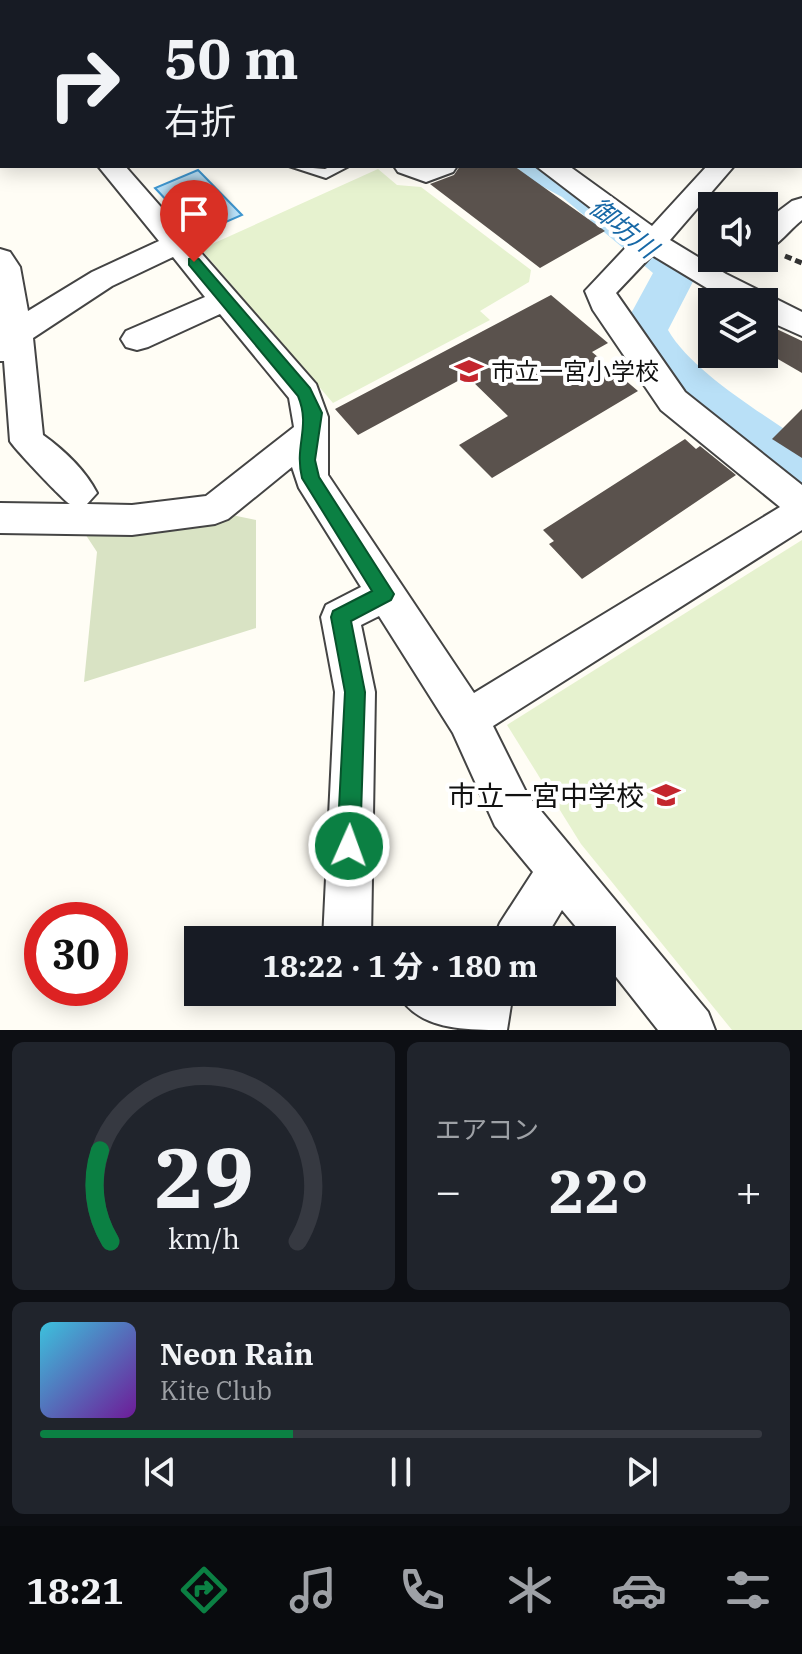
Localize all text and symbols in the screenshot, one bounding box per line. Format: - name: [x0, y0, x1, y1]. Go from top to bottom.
- text: 50 m: [164, 22, 299, 94]
- icon: right: [32, 32, 136, 136]
- text: 右折: [164, 97, 236, 144]
- pin: [160, 180, 228, 262]
- water label: 御坊川: [583, 189, 667, 267]
- icon: arrive: [172, 192, 216, 236]
- map controls: [698, 192, 778, 368]
- button: sound: [698, 192, 778, 272]
- button: layers: [698, 288, 778, 368]
- place label: 市立一宮小学校: [491, 355, 659, 387]
- school or university icon: 市立一宮小学校: [454, 356, 484, 386]
- place label: 市立一宮中学校: [448, 777, 644, 814]
- school or university icon: 市立一宮中学校: [651, 780, 681, 810]
- position arrow: [307, 804, 391, 888]
- speed limit sign: 30: [24, 902, 128, 1006]
- text: 18:22 · 1 分 · 180 m: [262, 946, 538, 985]
- text: エアコン: [435, 1112, 539, 1146]
- text: 29: [154, 1123, 253, 1231]
- text: 22°: [548, 1151, 649, 1230]
- text: −: [435, 1162, 461, 1219]
- text: +: [736, 1162, 762, 1219]
- text: km/h: [167, 1220, 240, 1257]
- text: Neon Rain: [160, 1334, 314, 1373]
- text: Kite Club: [160, 1373, 272, 1407]
- icon: previous: [138, 1450, 182, 1494]
- icon: pause: [379, 1450, 423, 1494]
- icon: next: [620, 1450, 664, 1494]
- icon: directions: [176, 1562, 232, 1618]
- icon: music: [285, 1562, 341, 1618]
- icon: phone: [394, 1562, 450, 1618]
- icon: climate: [502, 1562, 558, 1618]
- icon: car: [611, 1562, 667, 1618]
- icon: filters: [720, 1562, 776, 1618]
- text: 18:21: [26, 1567, 124, 1614]

